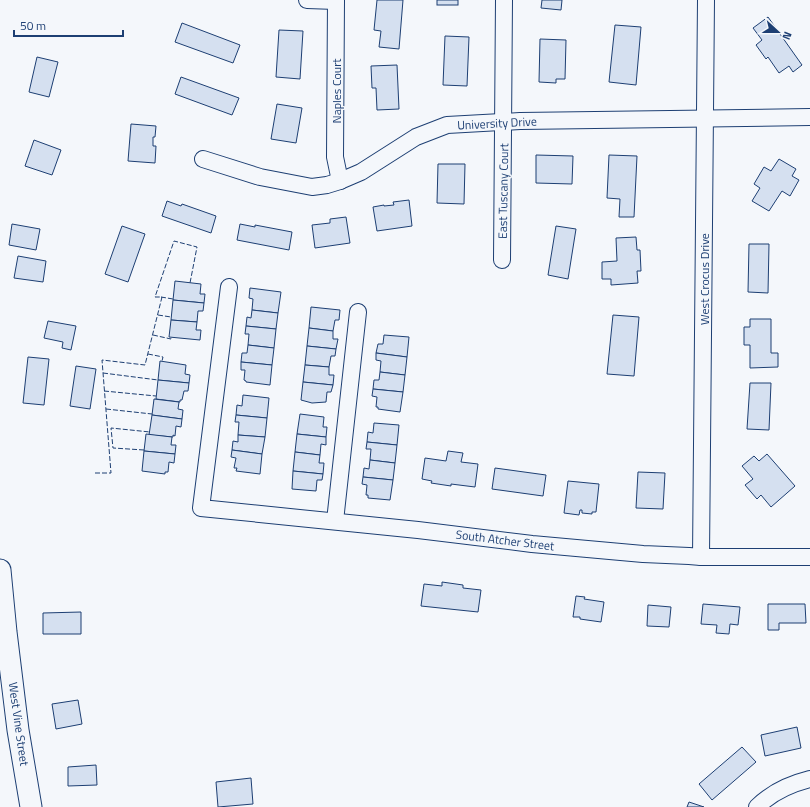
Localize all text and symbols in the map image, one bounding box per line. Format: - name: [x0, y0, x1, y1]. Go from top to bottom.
- scale bar: [14, 12, 123, 38]
- north arrow: [758, 12, 798, 52]
- text: 50 m: [20, 16, 46, 35]
- text: N: [778, 29, 796, 42]
- street label: Naples Court: [327, 58, 346, 123]
- street label: University Drive: [457, 111, 537, 135]
- street label: East Tuscany Court: [493, 142, 513, 239]
- street label: West Crocus Drive: [695, 233, 714, 325]
- street label: South Atcher Street: [455, 525, 556, 556]
- street label: West Vine Street: [4, 681, 34, 768]

